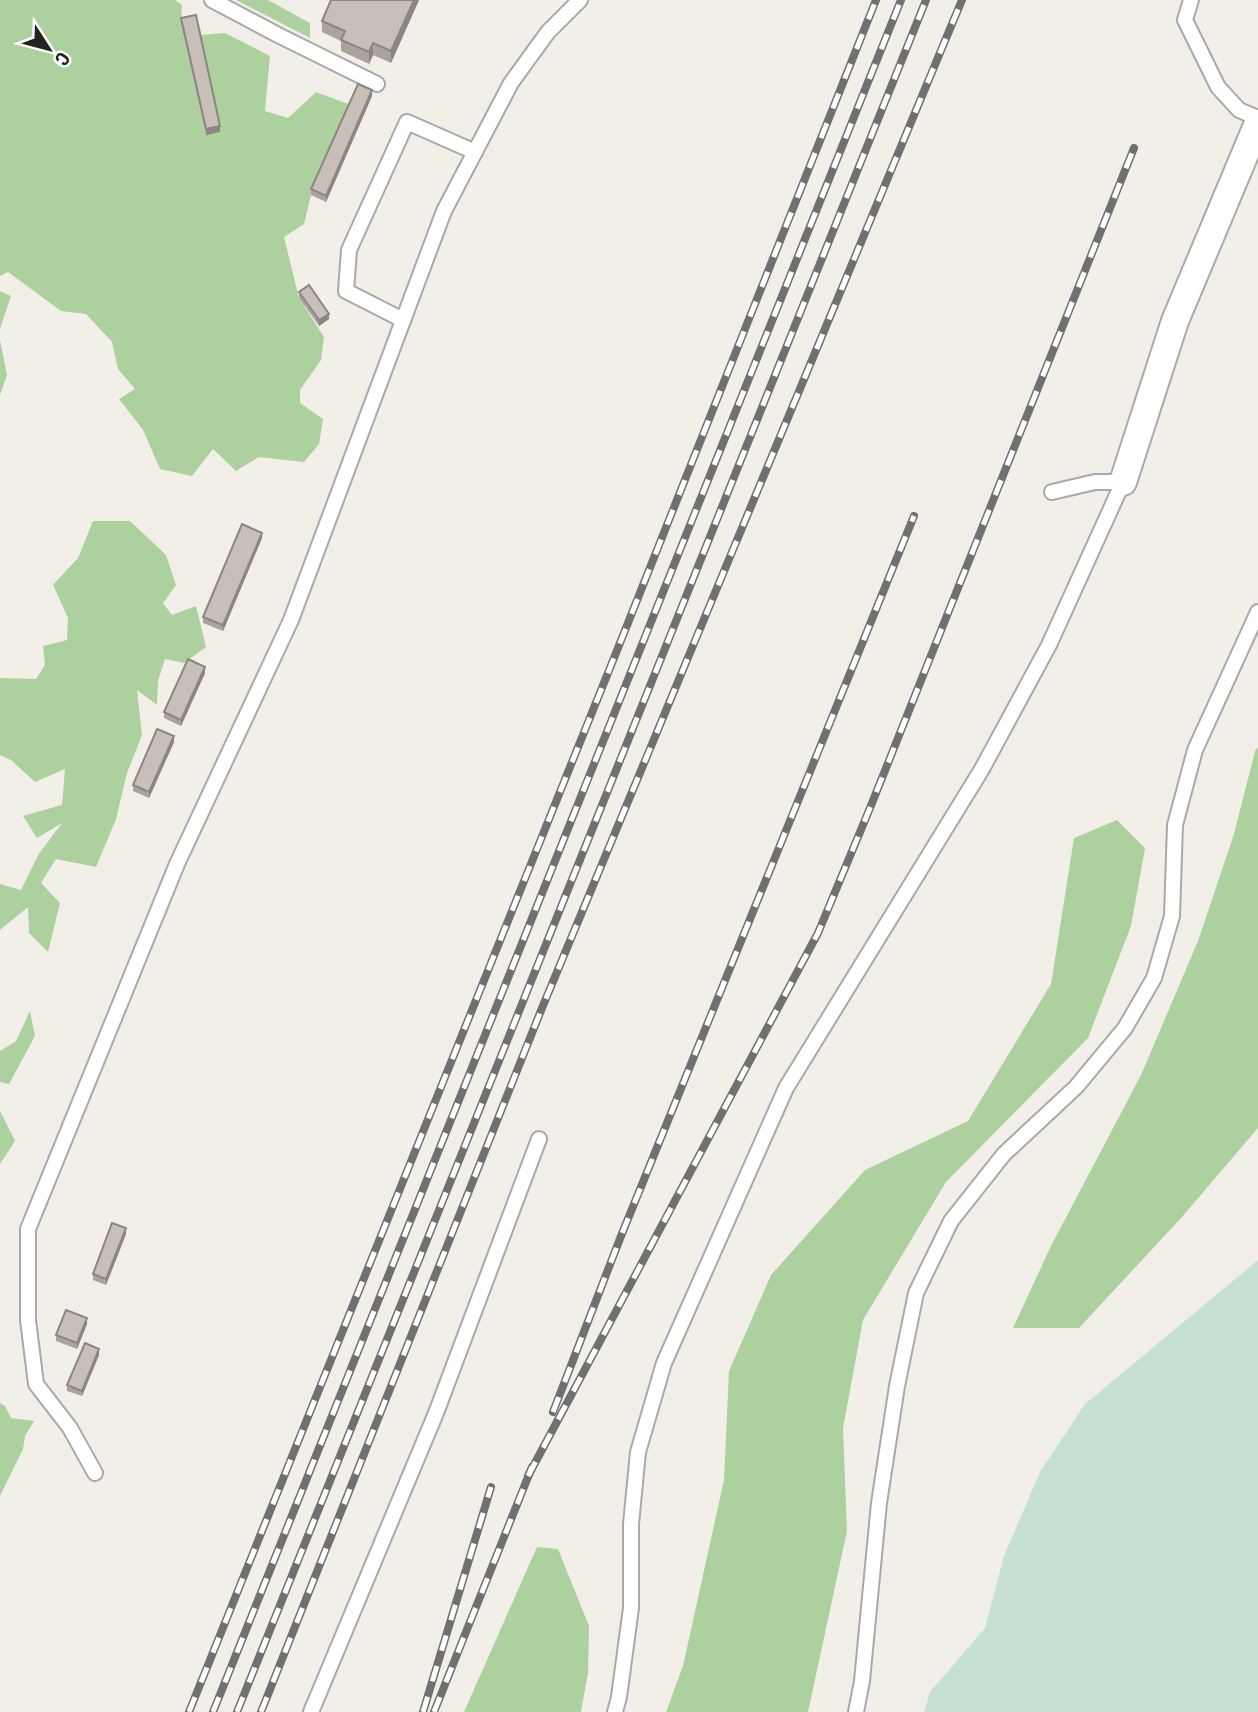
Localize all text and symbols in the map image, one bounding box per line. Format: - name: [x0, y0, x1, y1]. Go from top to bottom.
- north arrow: [14, 14, 84, 84]
- text: С: [50, 48, 75, 70]

